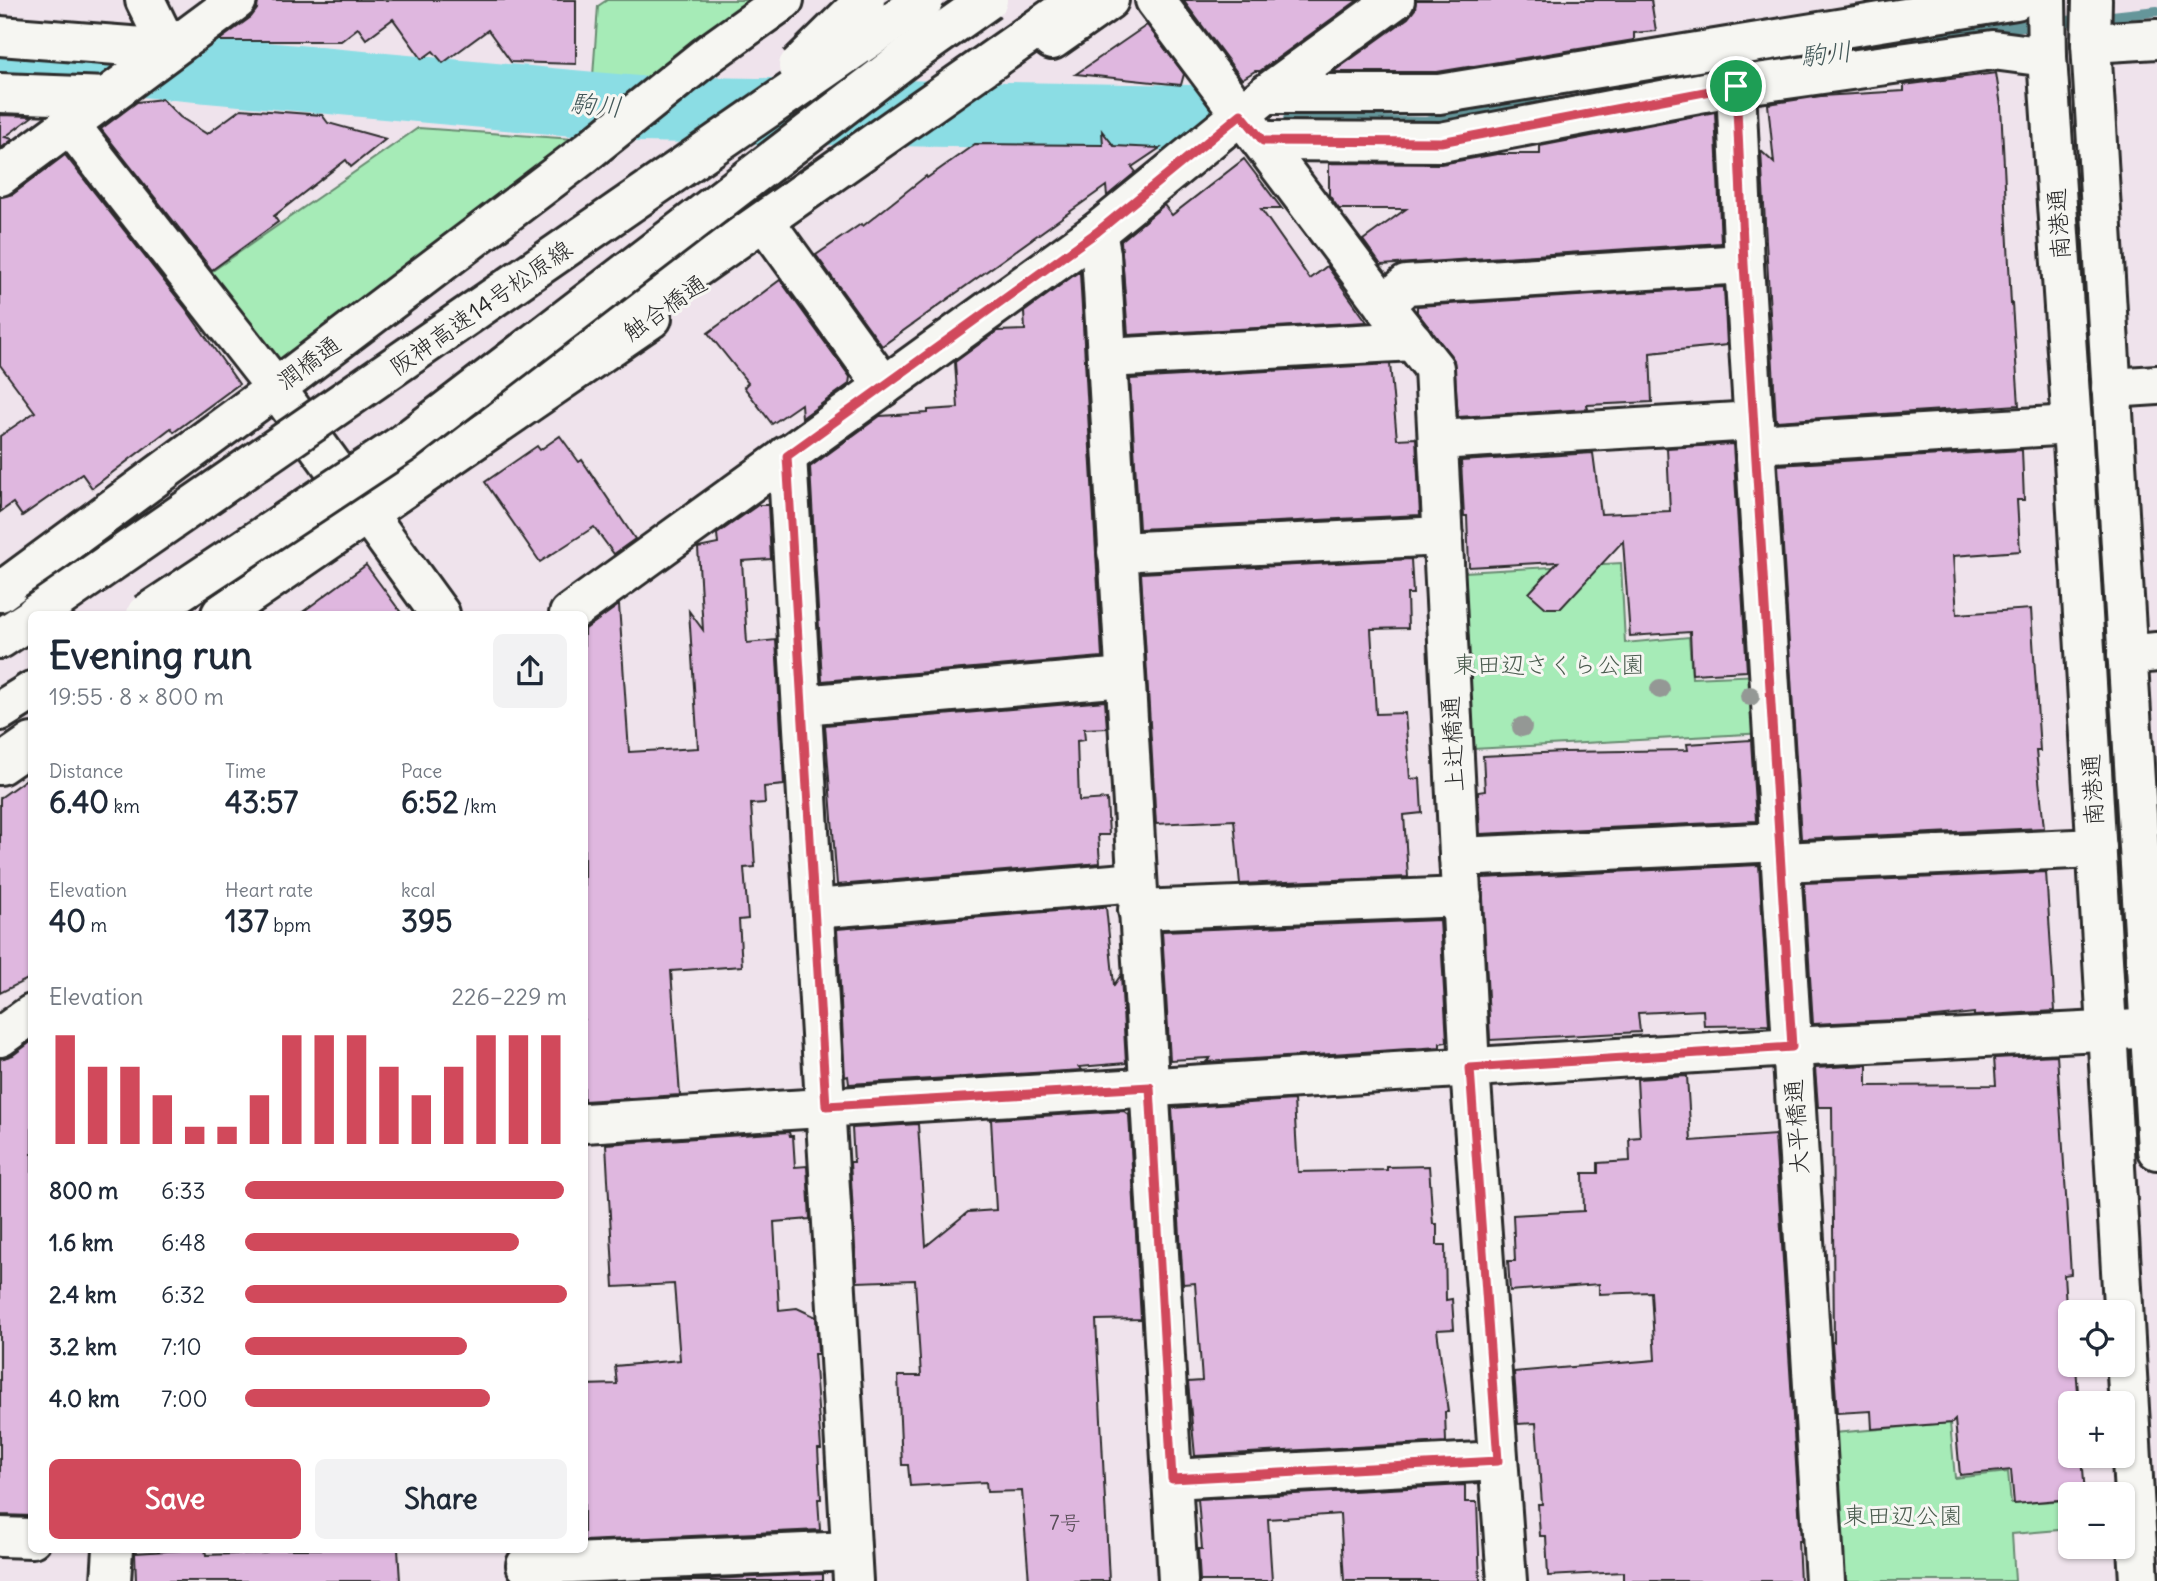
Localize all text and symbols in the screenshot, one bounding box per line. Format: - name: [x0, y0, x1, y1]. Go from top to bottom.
- water label: 駒川: [1798, 34, 1854, 73]
- pin: [1706, 56, 1766, 116]
- icon: arrive: [1717, 67, 1755, 105]
- water label: 駒川: [569, 86, 623, 123]
- street label: 南港通: [2041, 187, 2075, 261]
- street label: 阪神高速14号松原線: [384, 233, 577, 381]
- street label: 触合橋通: [617, 267, 712, 347]
- street label: 潤橋通: [271, 329, 346, 396]
- text: Evening run: [49, 632, 252, 679]
- button: share: [493, 634, 567, 708]
- park label: 東田辺さくら公園: [1453, 649, 1645, 679]
- text: 19:55 · 8 × 800 m: [49, 682, 224, 711]
- street label: 上辻橋通: [1435, 695, 1469, 793]
- street label: 南港通: [2075, 753, 2109, 827]
- text: Distance: [49, 759, 123, 783]
- text: Time: [225, 759, 266, 783]
- text: Pace: [401, 759, 442, 783]
- text: 6.40: [49, 783, 109, 821]
- text: 43:57: [225, 783, 298, 821]
- text: 6:52: [401, 783, 459, 821]
- text: km: [109, 794, 140, 818]
- text: /km: [459, 794, 497, 818]
- text: Elevation: [49, 878, 127, 902]
- text: Heart rate: [225, 878, 313, 902]
- text: kcal: [401, 878, 435, 902]
- text: 40: [49, 902, 86, 940]
- text: 137: [225, 902, 269, 940]
- text: 395: [401, 902, 453, 940]
- text: m: [86, 913, 107, 937]
- text: bpm: [269, 913, 311, 937]
- text: Elevation: [49, 982, 143, 1011]
- text: 226–229 m: [451, 982, 567, 1011]
- street label: 大平橋通: [1778, 1078, 1814, 1176]
- text: 800 m: [49, 1176, 118, 1205]
- text: 6:33: [161, 1176, 206, 1205]
- text: 1.6 km: [49, 1228, 114, 1257]
- text: 6:48: [161, 1228, 206, 1257]
- text: 2.4 km: [49, 1280, 117, 1309]
- text: 6:32: [161, 1280, 205, 1309]
- map controls: [2058, 1300, 2135, 1559]
- button: locate: [2058, 1300, 2135, 1377]
- text: 3.2 km: [49, 1332, 117, 1361]
- text: 7:10: [161, 1332, 202, 1361]
- text: 4.0 km: [49, 1384, 120, 1413]
- text: 7:00: [161, 1384, 208, 1413]
- button: +: [2058, 1391, 2135, 1468]
- button: Save: [49, 1459, 301, 1539]
- button: Share: [315, 1459, 567, 1539]
- button: −: [2058, 1482, 2135, 1559]
- park label: 東田辺公園: [1843, 1500, 1963, 1530]
- house number: 7号: [1049, 1509, 1081, 1536]

